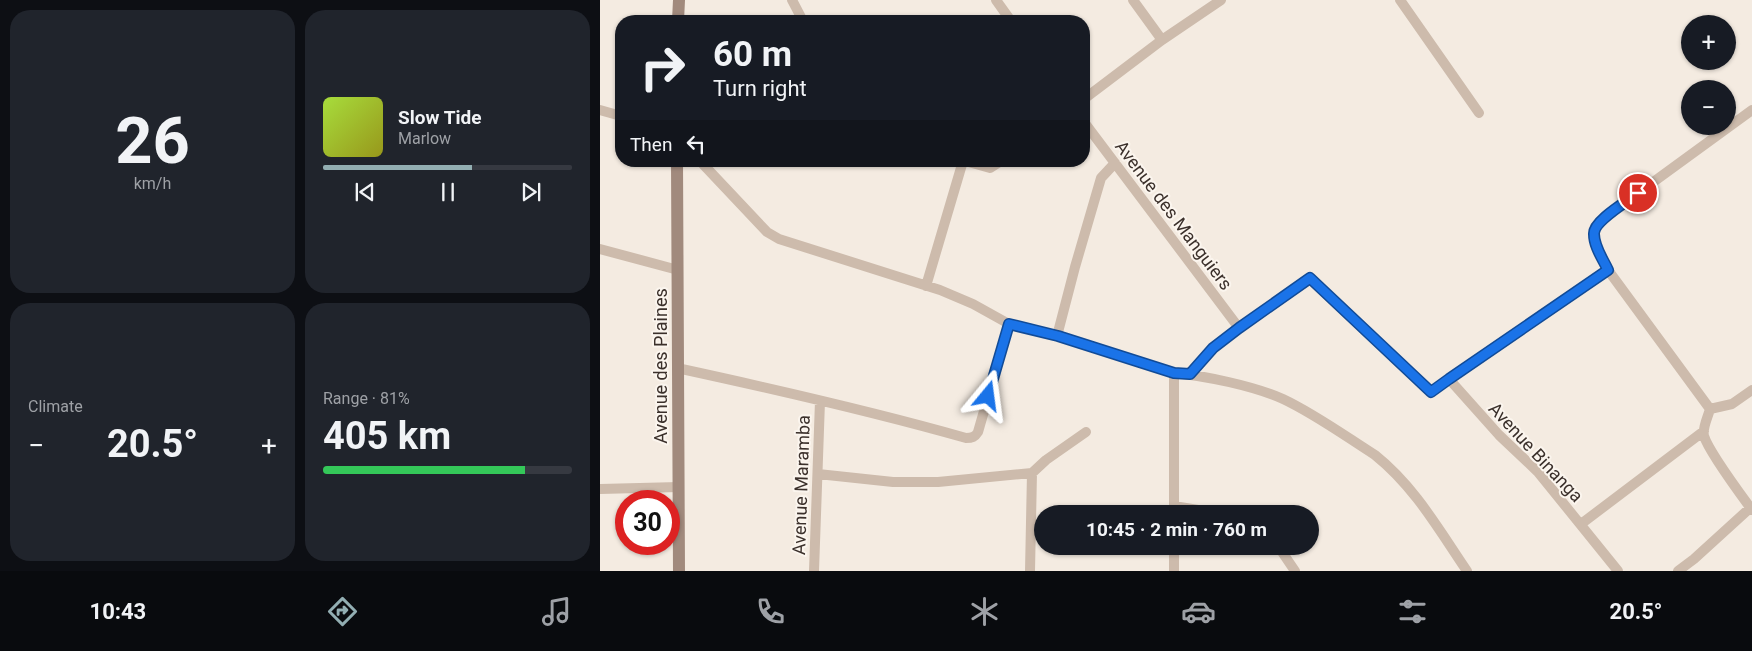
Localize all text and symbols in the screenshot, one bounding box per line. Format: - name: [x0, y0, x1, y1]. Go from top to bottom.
- map controls: [1681, 15, 1736, 135]
- button: +: [1681, 15, 1736, 70]
- text: 60 m: [713, 34, 792, 75]
- icon: right: [630, 35, 695, 100]
- text: Turn right: [713, 76, 807, 101]
- button: −: [1681, 80, 1736, 135]
- text: 26: [115, 103, 190, 179]
- text: Slow Tide: [398, 106, 481, 129]
- text: Marlow: [398, 129, 451, 148]
- icon: left: [682, 130, 710, 158]
- text: Then: [630, 133, 672, 156]
- street label: Avenue des Manguiers: [1111, 136, 1237, 294]
- pin: [1617, 172, 1659, 214]
- text: km/h: [134, 174, 171, 193]
- icon: previous: [351, 178, 379, 206]
- icon: pause: [434, 178, 462, 206]
- icon: next: [517, 178, 545, 206]
- icon: arrive: [1624, 179, 1652, 207]
- street label: Avenue des Plaines: [650, 288, 671, 444]
- position arrow: [961, 369, 1013, 421]
- text: Range · 81%: [323, 389, 410, 408]
- text: Climate: [28, 397, 83, 416]
- street label: Avenue Binanga: [1485, 398, 1587, 506]
- text: 405 km: [323, 414, 451, 458]
- street label: Avenue Maramba: [788, 415, 814, 555]
- text: 20.5°: [107, 422, 198, 466]
- text: −: [28, 429, 44, 462]
- text: +: [261, 429, 277, 462]
- speed limit sign: 30: [615, 490, 680, 555]
- text: 10:45 · 2 min · 760 m: [1086, 518, 1267, 541]
- icon: directions: [325, 594, 360, 629]
- icon: music: [539, 594, 574, 629]
- icon: phone: [753, 594, 788, 629]
- icon: climate: [967, 594, 1002, 629]
- icon: car: [1181, 594, 1216, 629]
- icon: filters: [1395, 594, 1430, 629]
- text: 10:43: [90, 599, 146, 624]
- text: 20.5°: [1610, 599, 1662, 624]

